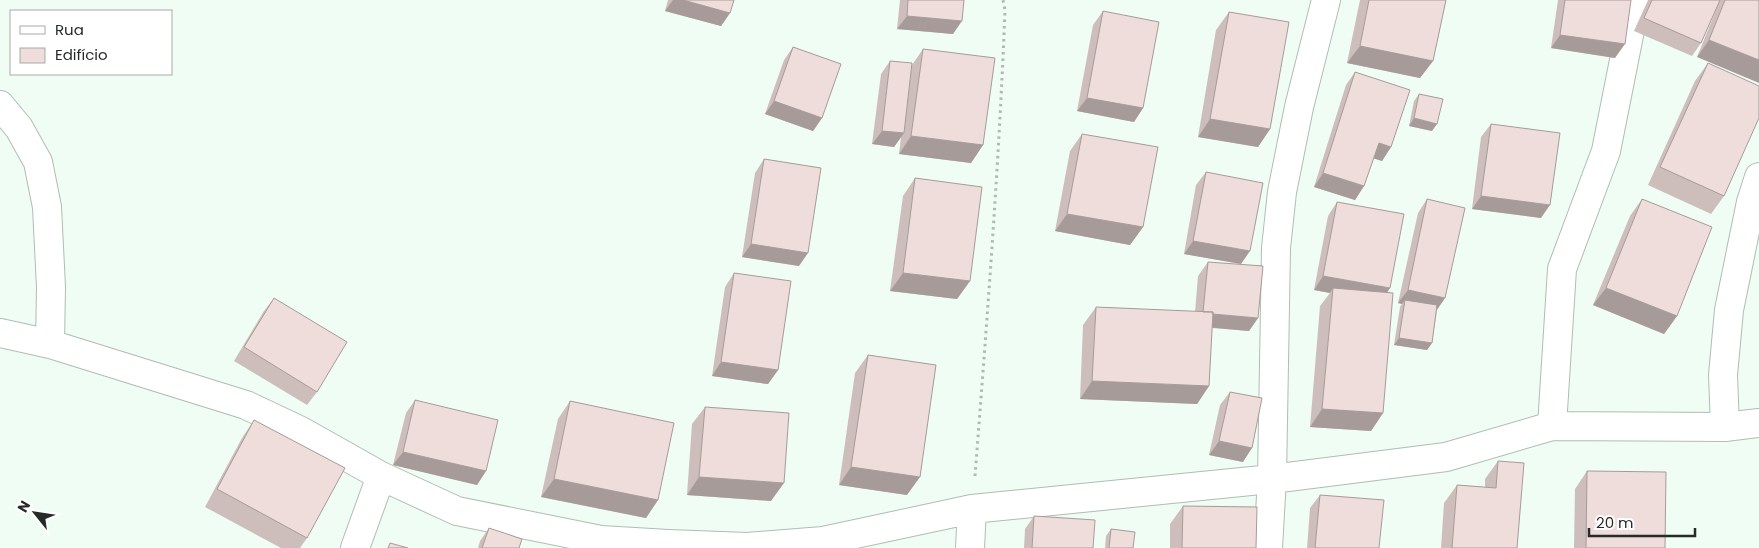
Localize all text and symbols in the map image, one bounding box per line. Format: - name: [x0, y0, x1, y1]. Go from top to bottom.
- legend: [10, 10, 172, 75]
- text: Rua: [55, 19, 84, 40]
- text: Edifício: [55, 44, 108, 65]
- north arrow: [10, 488, 60, 538]
- text: N: [12, 497, 35, 516]
- scale bar: [1589, 506, 1695, 538]
- text: 20 m: [1596, 512, 1634, 533]

